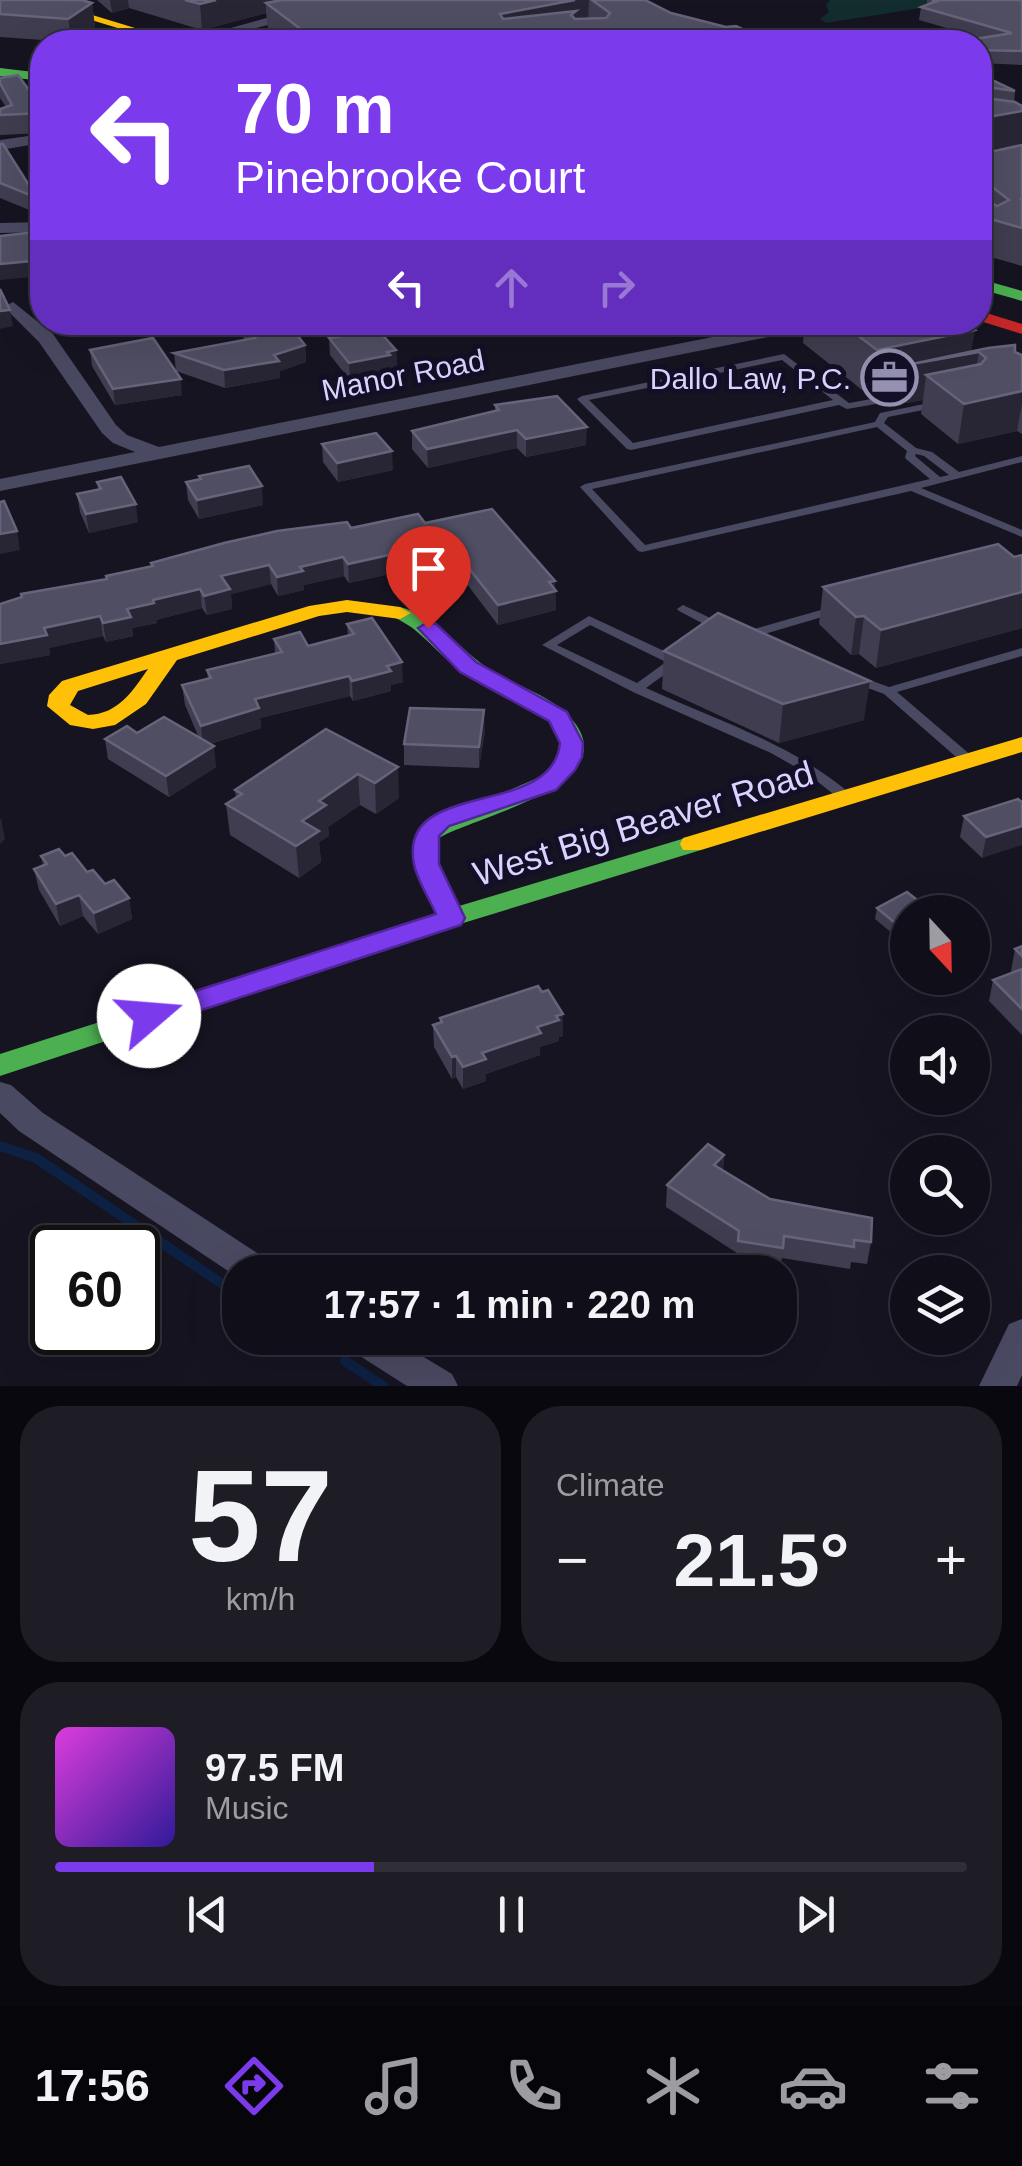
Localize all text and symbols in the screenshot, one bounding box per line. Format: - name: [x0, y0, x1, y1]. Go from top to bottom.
- icon: left: [70, 70, 200, 200]
- text: 70 m: [235, 70, 395, 148]
- text: Pinebrooke Court: [235, 152, 585, 203]
- icon: left: [379, 260, 434, 315]
- icon: ahead: [484, 260, 539, 315]
- icon: right: [589, 260, 644, 315]
- street label: Manor Road: [319, 343, 487, 407]
- office icon: Dallo Law, P.C.: [860, 348, 920, 408]
- place label: Dallo Law, P.C.: [650, 362, 851, 395]
- pin: [386, 526, 471, 629]
- icon: arrive: [401, 541, 456, 596]
- street label: West Big Beaver Road: [468, 753, 818, 893]
- north arrow: [890, 895, 990, 995]
- map controls: [890, 895, 990, 1355]
- position arrow: [97, 964, 201, 1068]
- button: sound: [890, 1015, 990, 1115]
- button: search: [890, 1135, 990, 1235]
- speed limit sign: 60: [30, 1225, 160, 1355]
- button: layers: [890, 1255, 990, 1355]
- text: 17:57 · 1 min · 220 m: [324, 1284, 695, 1326]
- text: 57: [188, 1443, 333, 1589]
- text: Climate: [556, 1467, 664, 1503]
- text: 21.5°: [674, 1518, 849, 1602]
- text: −: [556, 1529, 588, 1591]
- text: +: [935, 1529, 967, 1591]
- text: km/h: [226, 1581, 295, 1617]
- text: 97.5 FM: [205, 1747, 344, 1789]
- text: Music: [205, 1790, 289, 1826]
- icon: previous: [180, 1887, 235, 1942]
- icon: pause: [484, 1887, 539, 1942]
- icon: next: [788, 1887, 843, 1942]
- icon: directions: [219, 2051, 289, 2121]
- icon: music: [359, 2051, 429, 2121]
- icon: phone: [499, 2051, 569, 2121]
- icon: climate: [638, 2051, 708, 2121]
- icon: car: [778, 2051, 848, 2121]
- icon: filters: [917, 2051, 987, 2121]
- text: 17:56: [35, 2060, 150, 2111]

